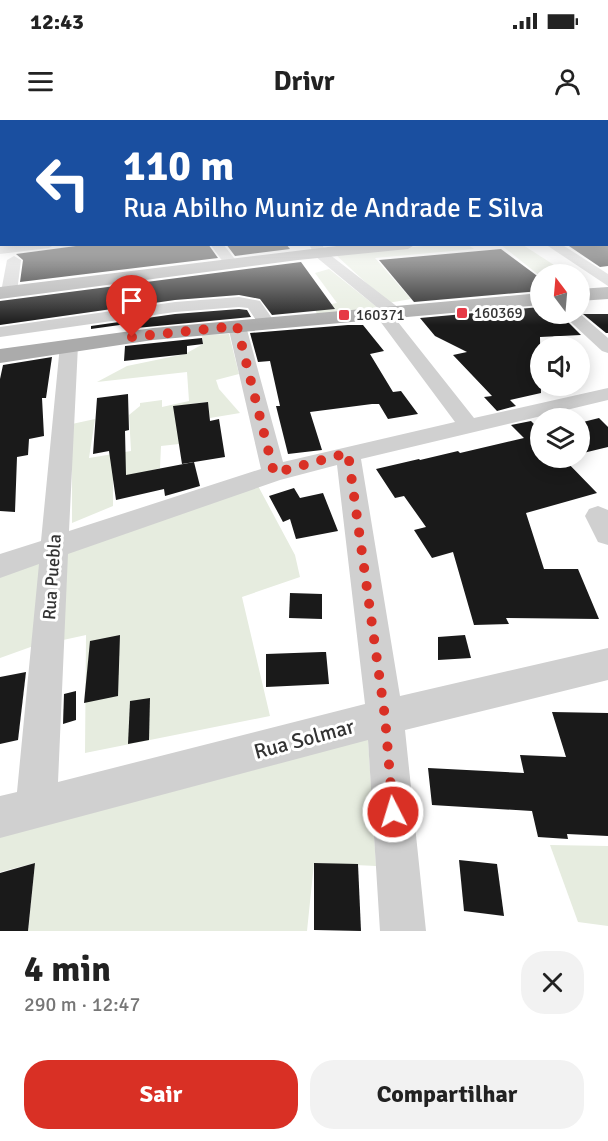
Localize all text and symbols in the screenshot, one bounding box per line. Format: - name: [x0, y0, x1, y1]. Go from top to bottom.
- text: 12:43: [30, 8, 84, 35]
- icon: menu: [24, 65, 57, 98]
- text: Drivr: [274, 65, 334, 98]
- icon: person: [551, 65, 584, 98]
- text: 110 m: [123, 141, 234, 192]
- icon: left: [24, 144, 102, 222]
- text: Rua Abilho Muniz de Andrade E Silva: [123, 192, 544, 225]
- north arrow: [530, 264, 590, 324]
- map controls: [530, 264, 590, 468]
- pin: [106, 275, 157, 337]
- icon: arrive: [115, 284, 148, 317]
- place label: 160369: [474, 304, 523, 322]
- place label: 160371: [356, 306, 405, 324]
- marker: 160369: [455, 306, 469, 320]
- marker: 160371: [337, 308, 351, 322]
- button: sound: [530, 336, 590, 396]
- button: layers: [530, 408, 590, 468]
- street label: Rua Puebla: [38, 533, 66, 621]
- street label: Rua Solmar: [251, 713, 357, 765]
- position arrow: [361, 780, 425, 844]
- text: 4 min: [24, 947, 111, 992]
- button: close: [521, 951, 584, 1014]
- text: 290 m · 12:47: [24, 992, 140, 1017]
- button: Sair: [24, 1060, 298, 1129]
- button: Compartilhar: [310, 1060, 584, 1129]

